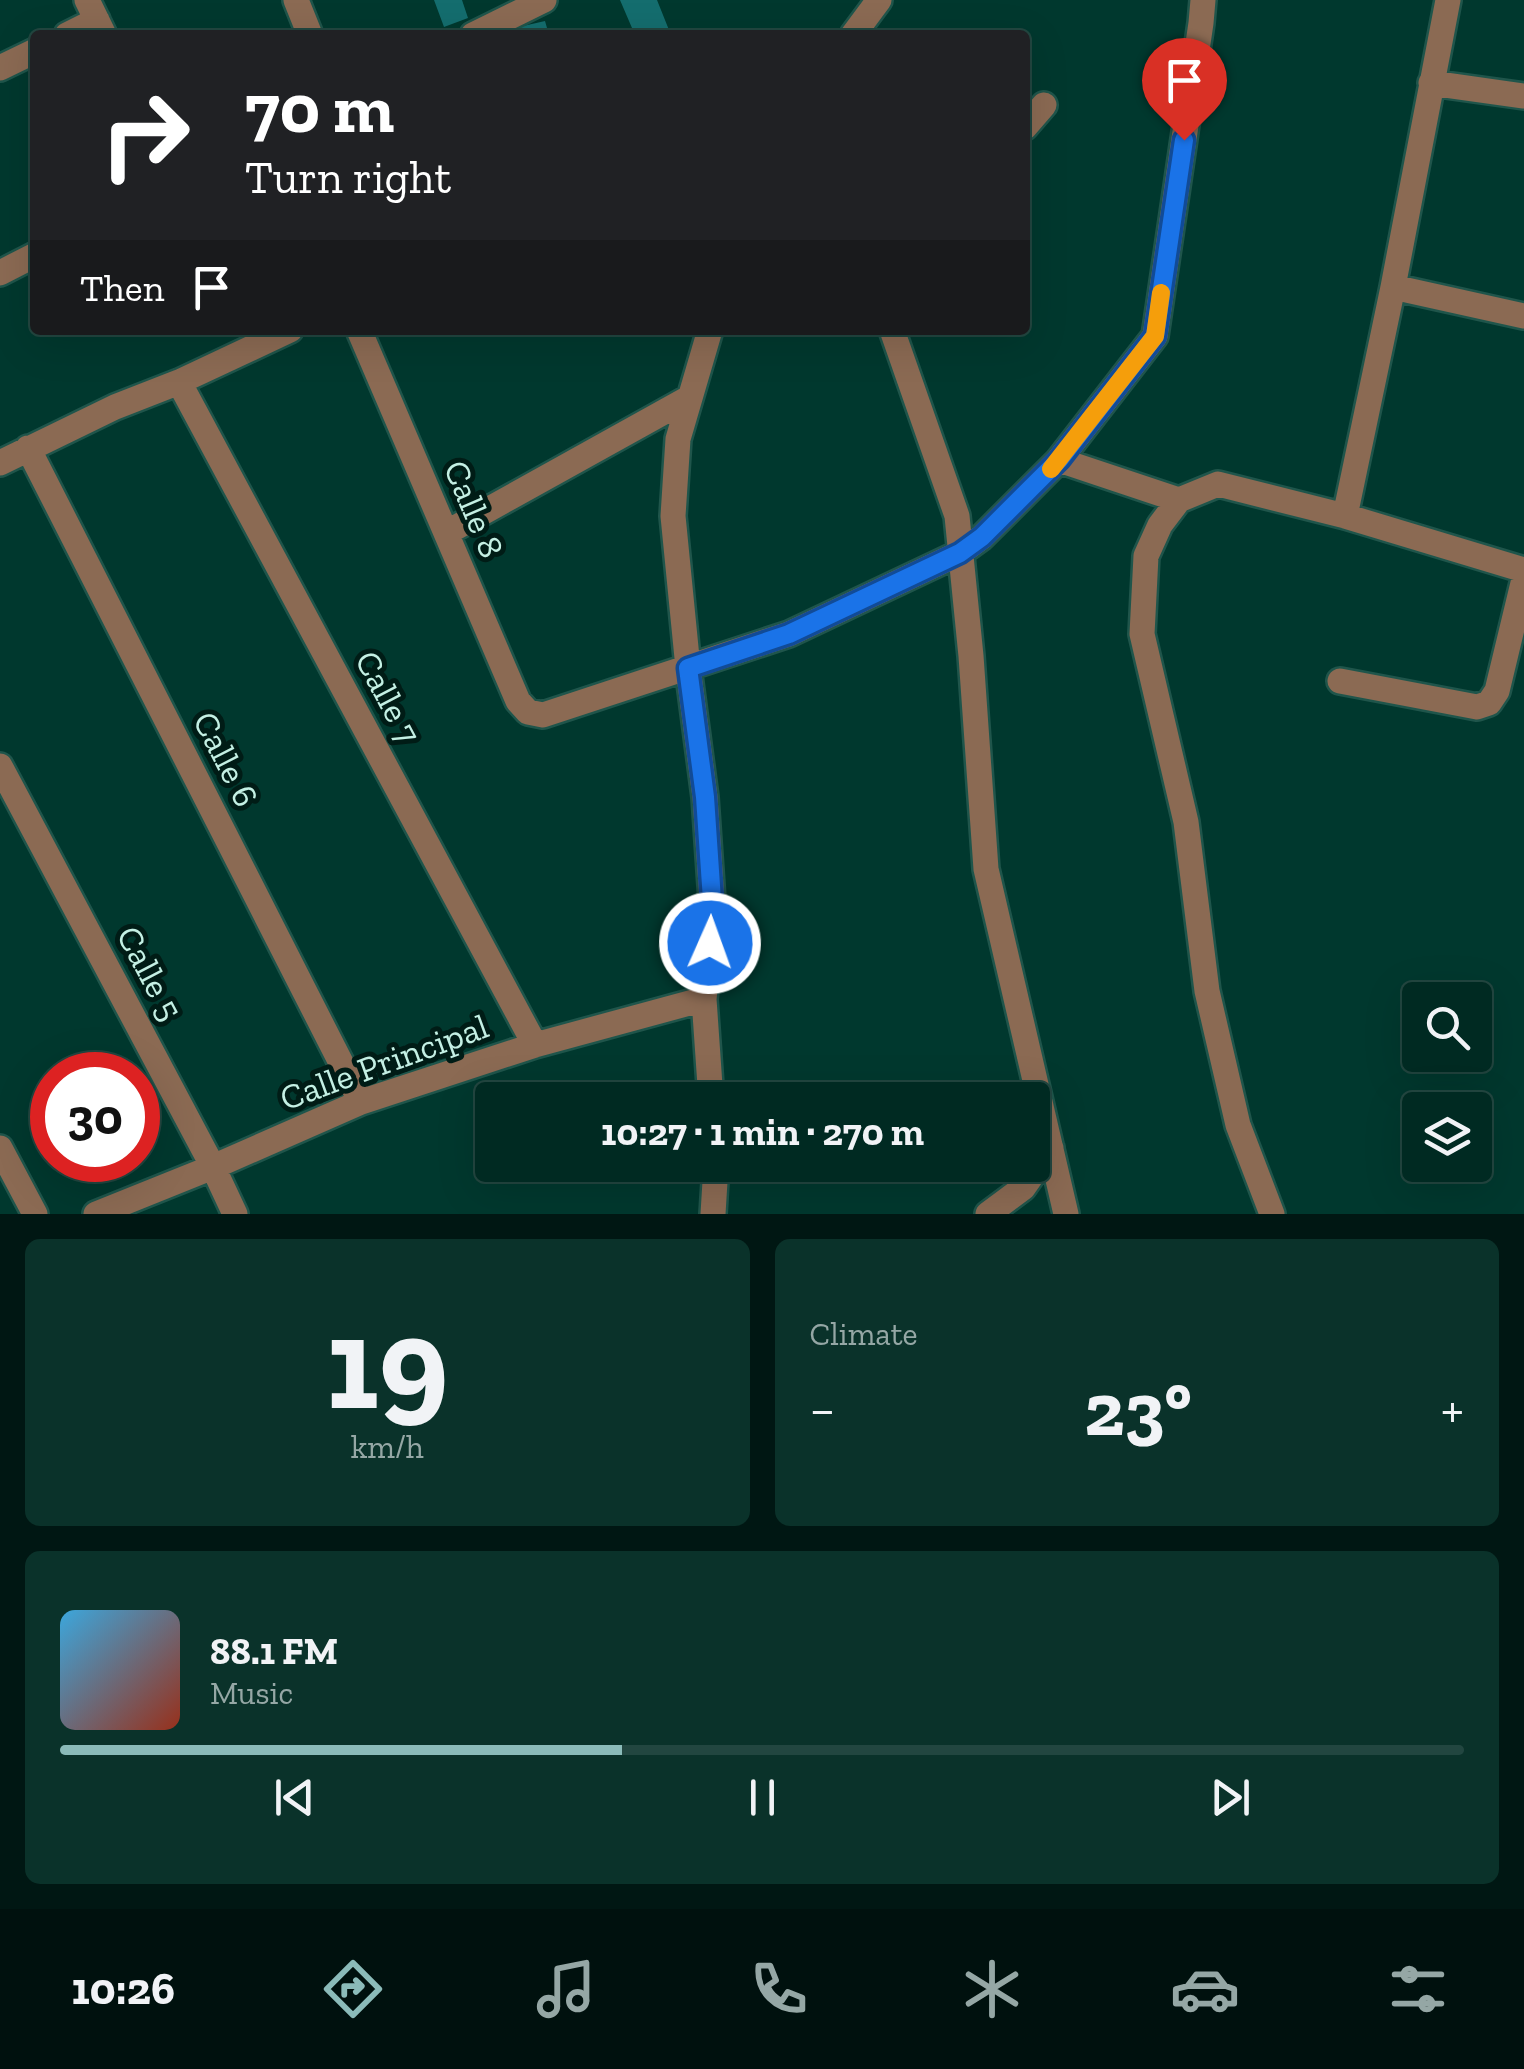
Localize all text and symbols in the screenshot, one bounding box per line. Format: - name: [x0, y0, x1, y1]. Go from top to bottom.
- pin: [1142, 38, 1227, 141]
- icon: arrive: [1157, 53, 1212, 108]
- text: 70 m: [245, 66, 394, 150]
- icon: right: [80, 70, 210, 200]
- text: Turn right: [245, 151, 451, 205]
- icon: arrive: [184, 260, 239, 315]
- text: Then: [80, 265, 164, 311]
- street label: Calle 8: [435, 454, 513, 564]
- street label: Calle 7: [346, 643, 430, 751]
- street label: Calle 6: [184, 704, 268, 814]
- position arrow: [658, 891, 762, 995]
- street label: Calle 5: [108, 919, 192, 1027]
- map controls: [1402, 982, 1492, 1182]
- button: search: [1402, 982, 1492, 1072]
- street label: Calle Principal: [274, 1005, 494, 1119]
- speed limit sign: 30: [30, 1052, 160, 1182]
- button: layers: [1402, 1092, 1492, 1182]
- text: 10:27 · 1 min · 270 m: [601, 1109, 924, 1155]
- text: 19: [326, 1285, 448, 1441]
- text: Climate: [810, 1315, 918, 1353]
- text: 23°: [1084, 1364, 1192, 1454]
- text: −: [810, 1376, 835, 1442]
- text: +: [1441, 1376, 1464, 1442]
- text: km/h: [351, 1428, 424, 1466]
- text: 88.1 FM: [210, 1628, 338, 1674]
- text: Music: [210, 1674, 293, 1712]
- icon: previous: [267, 1770, 322, 1825]
- icon: pause: [735, 1770, 790, 1825]
- icon: next: [1203, 1770, 1258, 1825]
- icon: directions: [318, 1954, 388, 2024]
- icon: music: [531, 1954, 601, 2024]
- icon: phone: [744, 1954, 814, 2024]
- icon: climate: [957, 1954, 1027, 2024]
- icon: car: [1170, 1954, 1240, 2024]
- icon: filters: [1383, 1954, 1453, 2024]
- text: 10:26: [71, 1962, 175, 2016]

